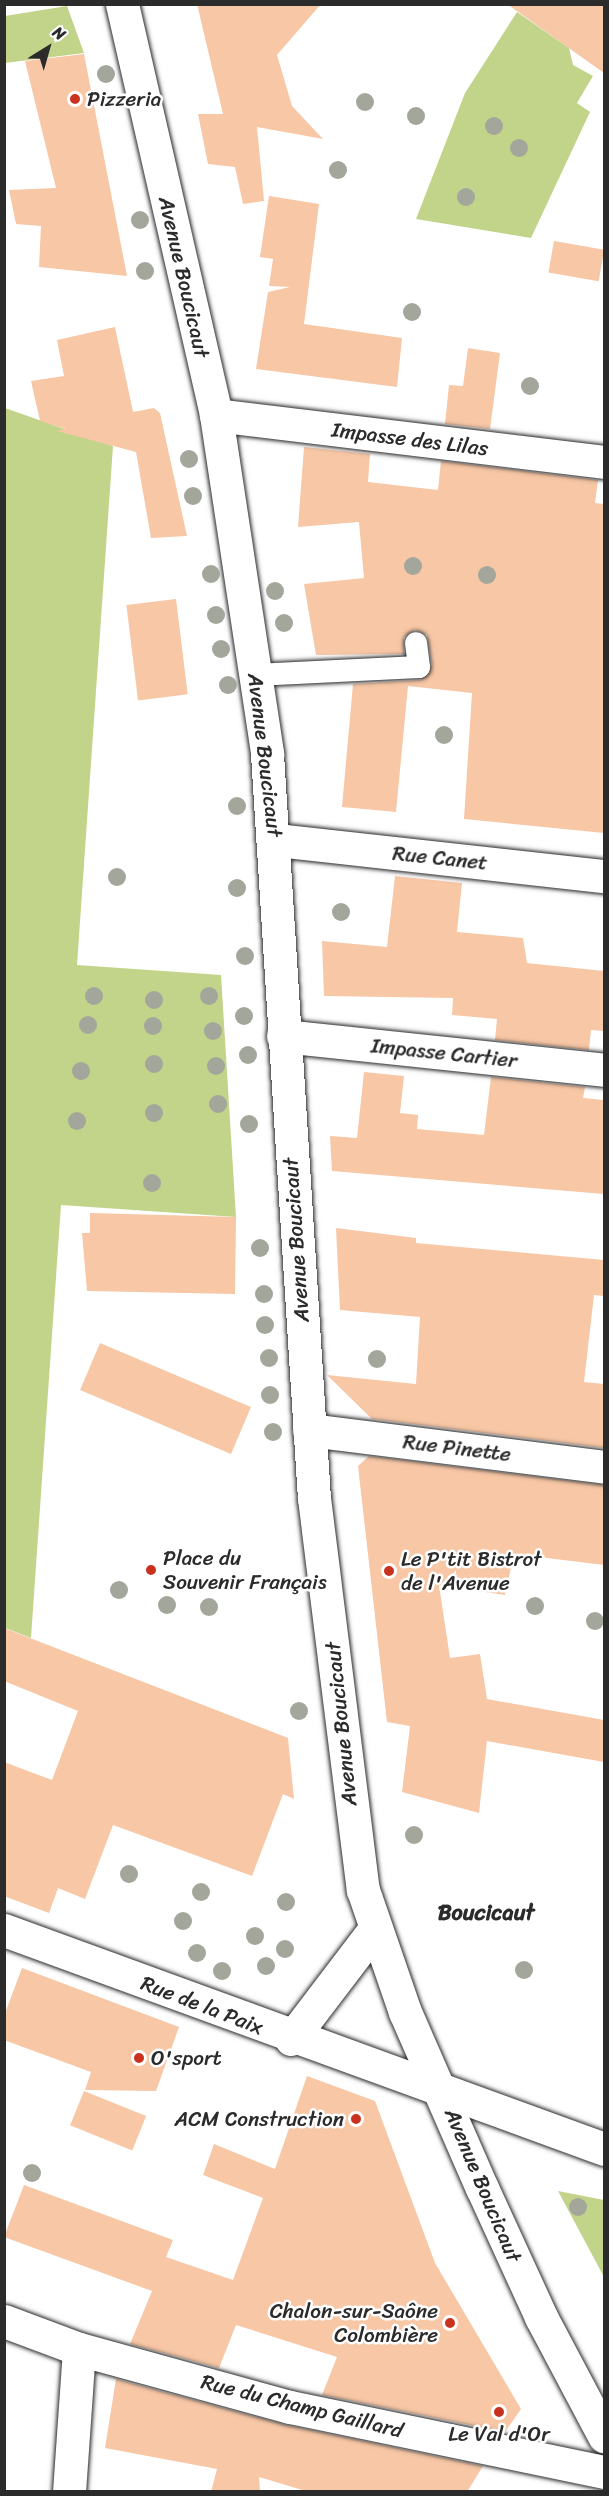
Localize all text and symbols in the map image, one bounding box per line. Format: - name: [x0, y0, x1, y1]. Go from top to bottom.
- north arrow: [18, 18, 78, 78]
- text: N: [46, 18, 72, 48]
- place label: Pizzeria: [87, 86, 161, 112]
- marker: Pizzeria: [68, 92, 82, 106]
- street label: Avenue Boucicaut: [153, 194, 215, 360]
- street label: Impasse des Lilas: [329, 417, 491, 461]
- street label: Avenue Boucicaut: [242, 672, 288, 838]
- street label: Rue Canet: [391, 840, 489, 876]
- street label: Impasse Cartier: [370, 1033, 518, 1073]
- street label: Avenue Boucicaut: [278, 1157, 314, 1323]
- street label: Rue Pinette: [402, 1429, 512, 1467]
- place label: Place du Souvenir Français: [163, 1545, 327, 1595]
- place label: Le P'tit Bistrot de l'Avenue: [401, 1546, 544, 1596]
- marker: Place du Souvenir Français: [144, 1563, 158, 1577]
- marker: Le P'tit Bistrot de l'Avenue: [382, 1564, 396, 1578]
- street label: Avenue Boucicaut: [320, 1641, 362, 1807]
- district label: Boucicaut: [438, 1900, 534, 1926]
- street label: Rue de la Paix: [137, 1970, 267, 2040]
- place label: O'sport: [151, 2045, 222, 2071]
- marker: O'sport: [132, 2051, 146, 2065]
- street label: Avenue Boucicaut: [439, 2104, 527, 2266]
- place label: ACM Construction: [174, 2106, 344, 2132]
- marker: ACM Construction: [349, 2112, 363, 2126]
- place label: Chalon-sur-Saône Colombière: [270, 2298, 438, 2348]
- marker: Chalon-sur-Saône Colombière: [443, 2316, 457, 2330]
- street label: Rue du Champ Gaillard: [199, 2369, 405, 2443]
- marker: Le Val d'Or: [492, 2405, 506, 2419]
- place label: Le Val d'Or: [449, 2421, 549, 2447]

